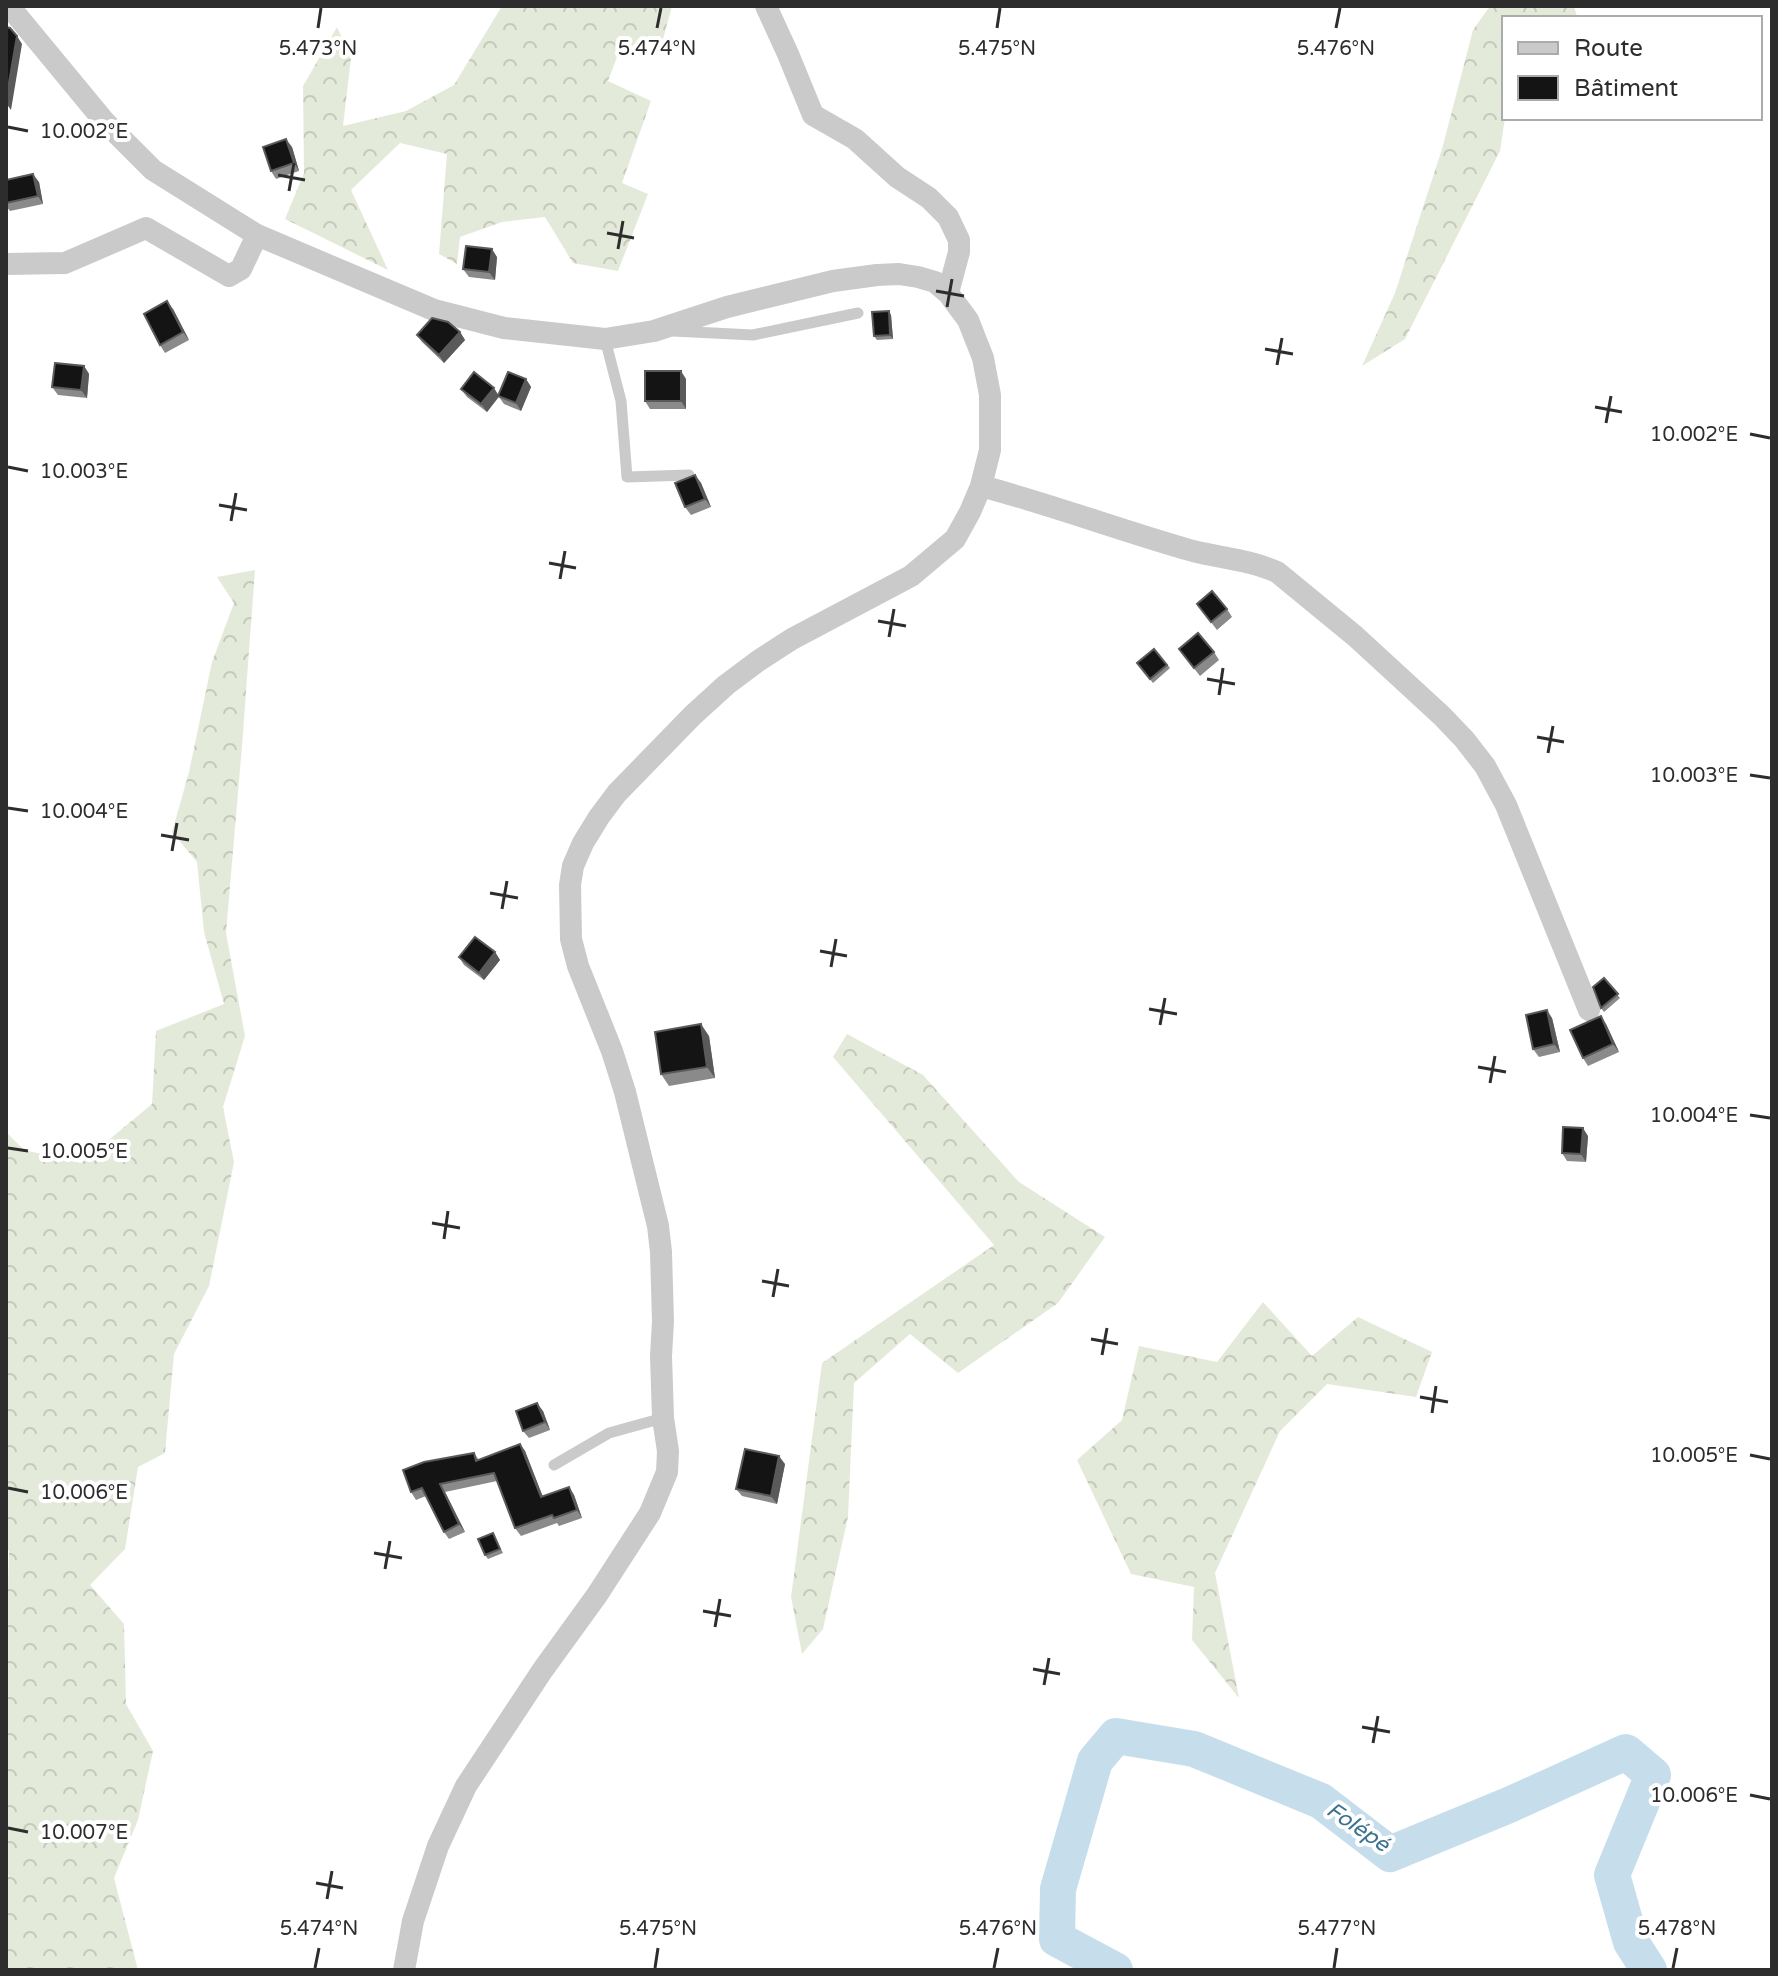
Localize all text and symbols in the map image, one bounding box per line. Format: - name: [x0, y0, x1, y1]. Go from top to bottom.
- legend: [1502, 16, 1762, 120]
- text: Route: [1574, 34, 1643, 63]
- text: 5.473°N: [279, 37, 357, 61]
- text: 5.474°N: [618, 37, 696, 61]
- text: 5.475°N: [958, 37, 1036, 61]
- text: 5.476°N: [1297, 37, 1375, 61]
- text: Bâtiment: [1574, 74, 1678, 103]
- text: 10.002°E: [40, 120, 128, 144]
- text: 10.002°E: [1650, 423, 1738, 447]
- text: 10.003°E: [40, 460, 128, 484]
- text: 10.003°E: [1650, 764, 1738, 788]
- text: 10.004°E: [40, 800, 128, 824]
- text: 10.004°E: [1650, 1104, 1738, 1128]
- text: 10.005°E: [40, 1140, 128, 1164]
- text: 10.005°E: [1650, 1444, 1738, 1468]
- text: 10.006°E: [40, 1481, 128, 1505]
- text: 10.006°E: [1650, 1784, 1738, 1808]
- water label: Folépé: [1322, 1797, 1396, 1858]
- text: 10.007°E: [40, 1821, 128, 1845]
- text: 5.474°N: [280, 1917, 358, 1941]
- text: 5.475°N: [619, 1917, 697, 1941]
- text: 5.476°N: [959, 1917, 1037, 1941]
- text: 5.477°N: [1298, 1917, 1376, 1941]
- text: 5.478°N: [1638, 1917, 1716, 1941]

